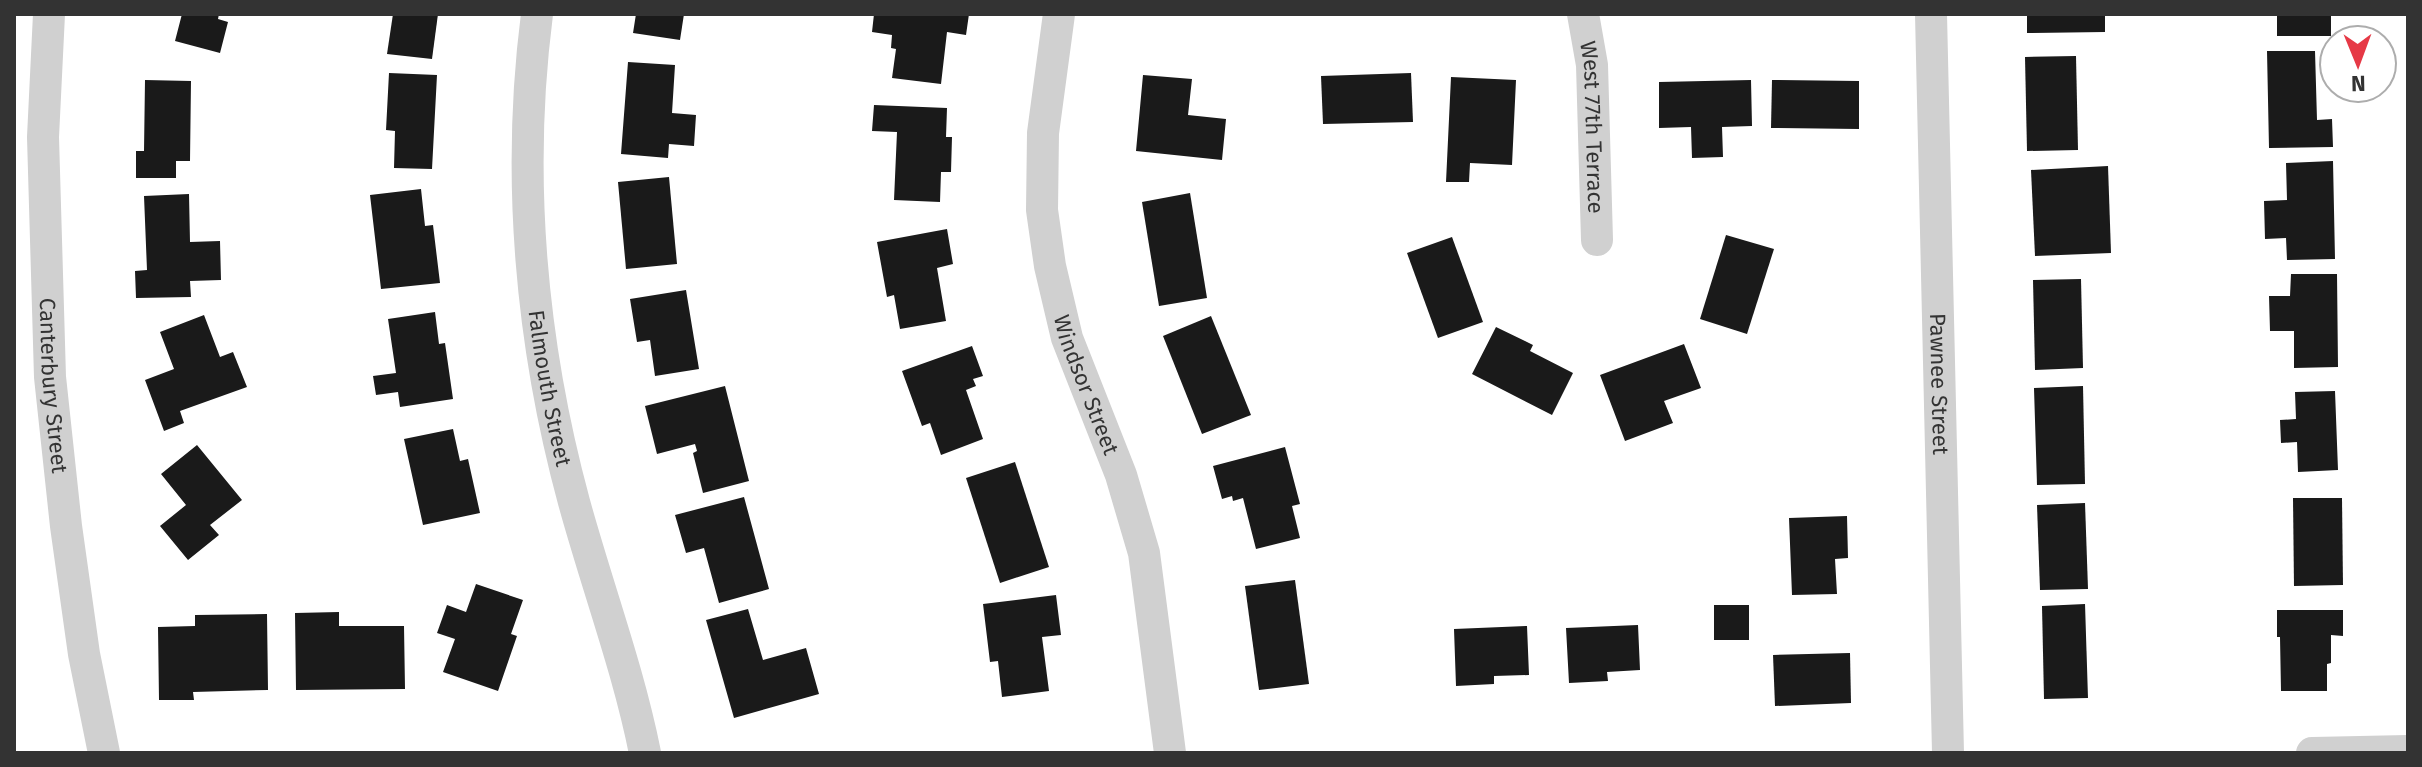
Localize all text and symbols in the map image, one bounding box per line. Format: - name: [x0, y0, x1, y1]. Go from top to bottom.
- north arrow: [2318, 24, 2398, 104]
- street label: West 77th Terrace: [1575, 39, 1610, 214]
- text: N: [2351, 70, 2366, 97]
- street label: Canterbury Street: [34, 297, 74, 475]
- street label: Falmouth Street: [523, 308, 578, 469]
- street label: Windsor Street: [1048, 312, 1125, 459]
- street label: Pawnee Street: [1924, 313, 1955, 455]

